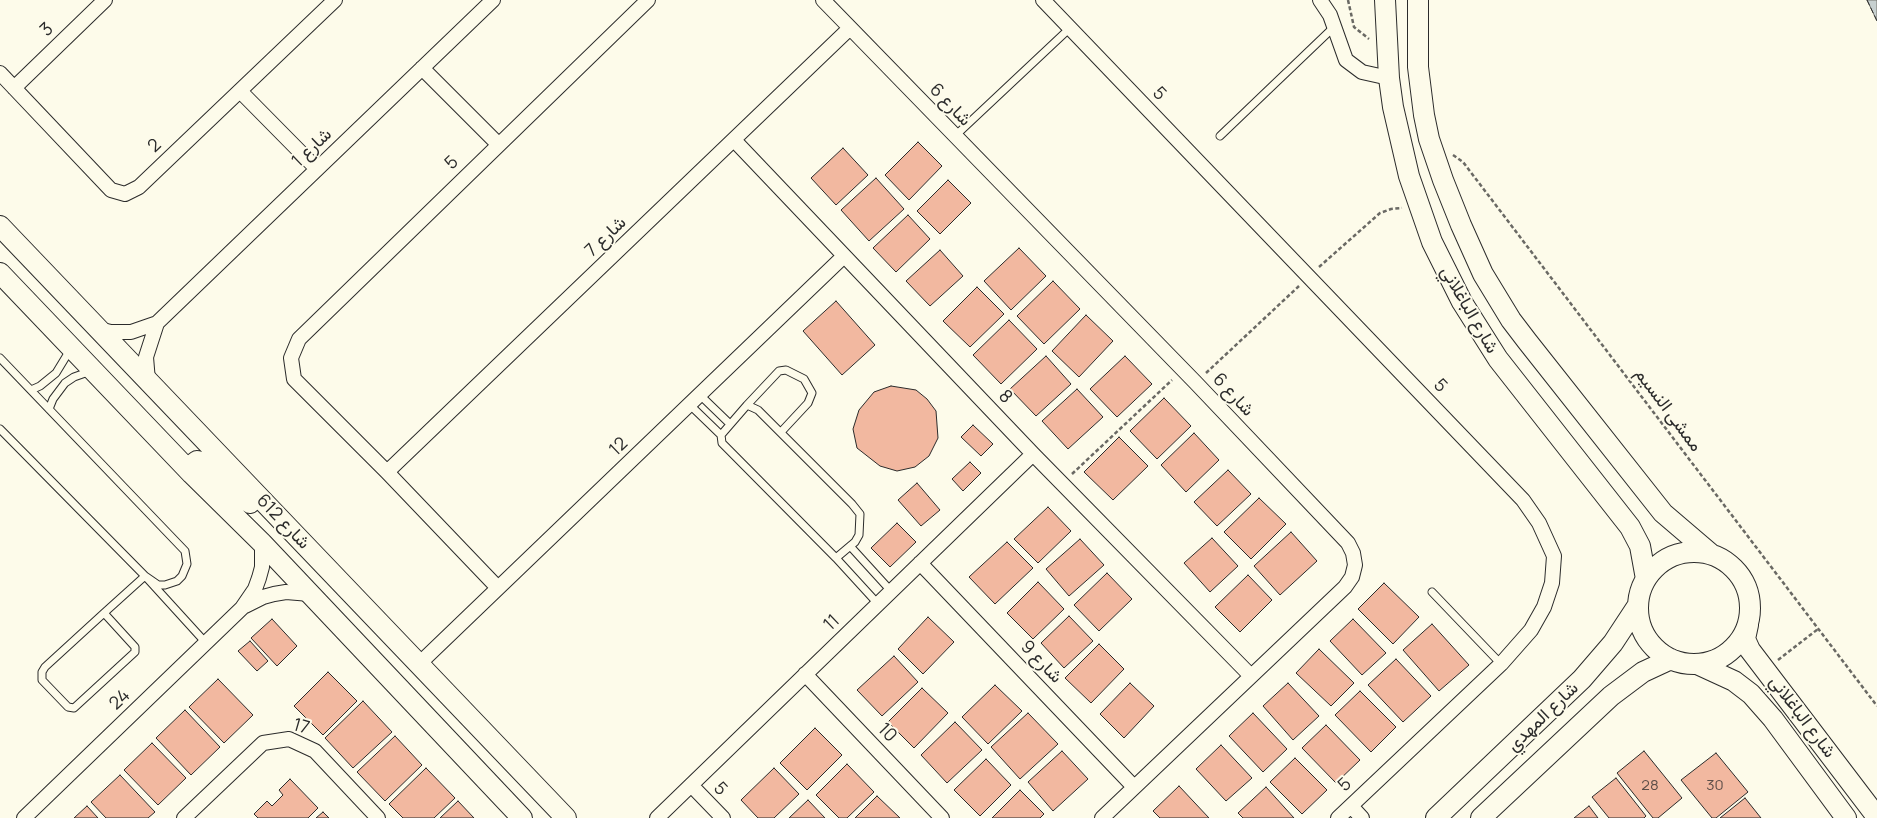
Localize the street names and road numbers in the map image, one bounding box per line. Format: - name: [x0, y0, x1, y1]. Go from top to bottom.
- street label: 3: [36, 19, 58, 41]
- street label: شارع 6: [925, 79, 975, 131]
- street label: 5: [1148, 83, 1170, 105]
- street label: شارع 1: [288, 124, 336, 172]
- street label: 2: [144, 135, 166, 157]
- street label: 5: [441, 152, 463, 174]
- street label: شارع 7: [581, 212, 631, 262]
- street label: شارع الباغلاني: [1435, 263, 1503, 357]
- street label: ممشى النسيم: [1630, 364, 1706, 456]
- street label: شارع 6: [1208, 369, 1258, 421]
- street label: 5: [1429, 375, 1451, 397]
- street label: 8: [994, 386, 1016, 408]
- street label: 12: [605, 433, 633, 461]
- street label: شارع 612: [252, 490, 314, 554]
- street label: 11: [819, 610, 845, 636]
- street label: شارع 9: [1016, 636, 1066, 688]
- street label: شارع الباغلاني: [1764, 672, 1840, 762]
- street label: شارع المهدي: [1503, 678, 1583, 756]
- street label: 24: [105, 685, 135, 715]
- street label: 17: [290, 714, 312, 740]
- street label: 10: [873, 719, 901, 747]
- street label: 5: [1334, 774, 1356, 796]
- street label: 5: [709, 778, 731, 800]

